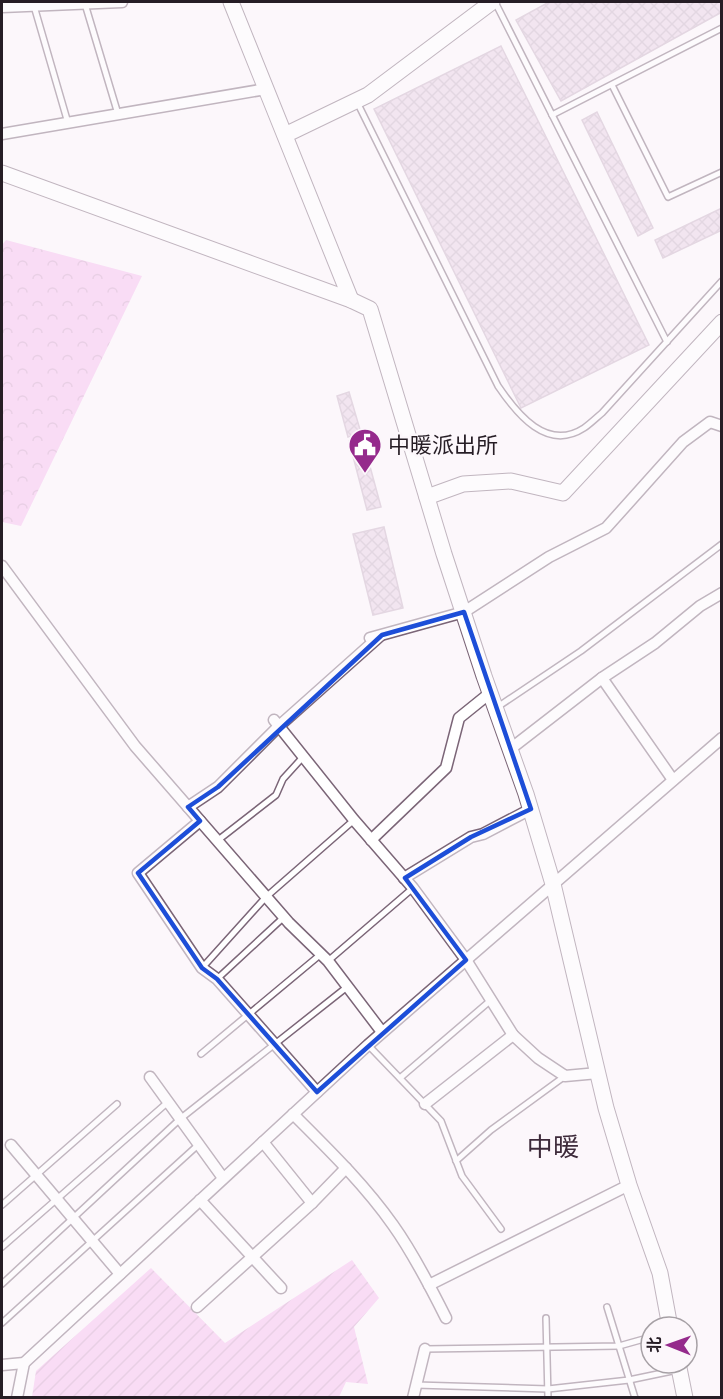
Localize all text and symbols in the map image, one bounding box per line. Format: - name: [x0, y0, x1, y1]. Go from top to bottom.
- public building icon: 中暖派出所: [347, 427, 383, 474]
- place label: 中暖派出所: [388, 433, 498, 460]
- district label: 中暖: [527, 1133, 579, 1164]
- north arrow: [639, 1315, 699, 1375]
- text: 北: [646, 1337, 665, 1353]

